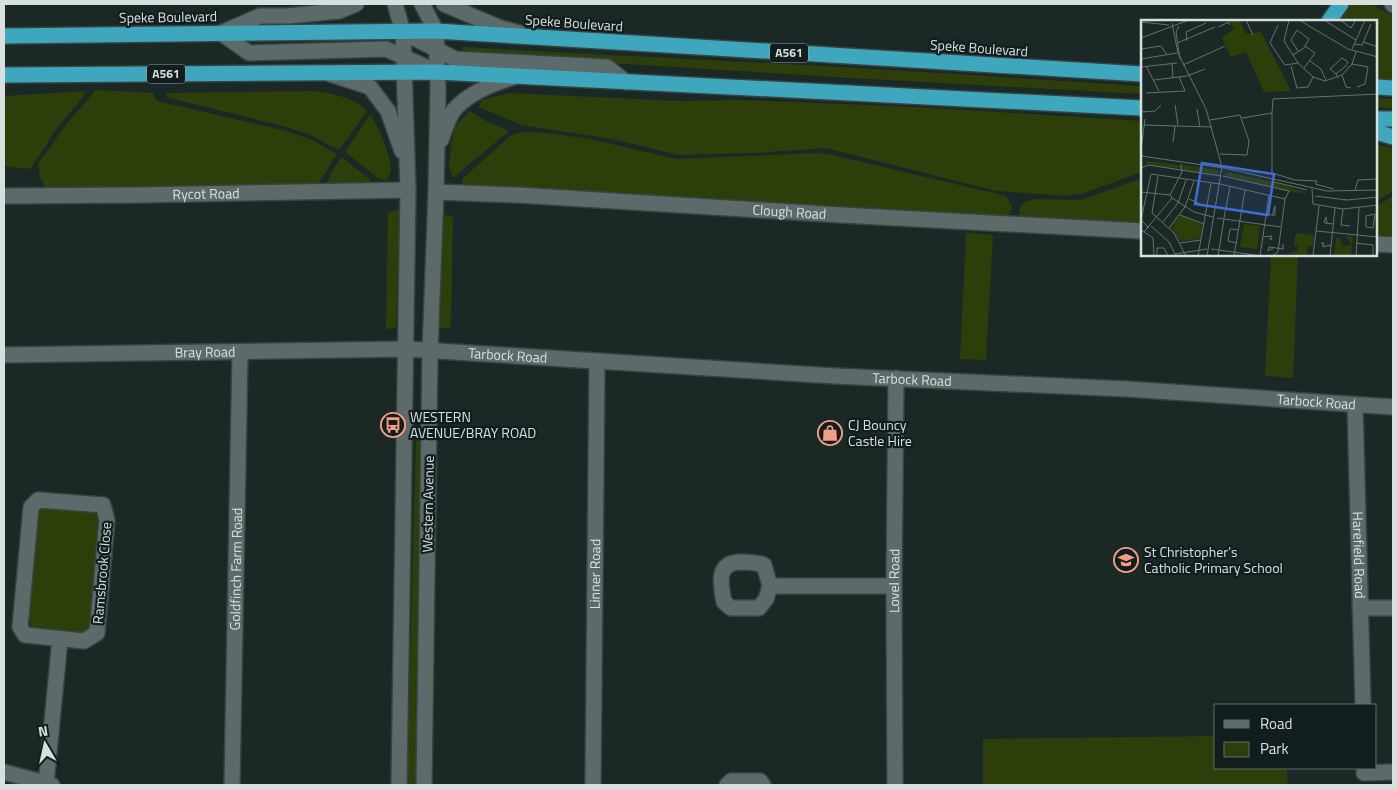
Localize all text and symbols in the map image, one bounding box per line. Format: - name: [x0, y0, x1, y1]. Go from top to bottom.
- street label: Speke Boulevard: [119, 5, 217, 28]
- street label: Speke Boulevard: [524, 9, 624, 36]
- inset map: [1141, 20, 1377, 256]
- street label: Speke Boulevard: [929, 34, 1029, 61]
- road number: A561: [770, 44, 808, 62]
- road number: A561: [147, 64, 185, 84]
- street label: Rycot Road: [172, 182, 240, 204]
- street label: Clough Road: [752, 199, 827, 224]
- street label: Bray Road: [175, 341, 235, 362]
- street label: Tarbock Road: [468, 342, 548, 368]
- street label: Tarbock Road: [872, 367, 952, 391]
- street label: Tarbock Road: [1276, 388, 1357, 414]
- place label: WESTERN AVENUE/BRAY ROAD: [410, 406, 536, 443]
- bus stop icon: WESTERN AVENUE/BRAY ROAD: [380, 412, 406, 438]
- place label: CJ Bouncy Castle Hire: [848, 414, 912, 451]
- shop icon: CJ Bouncy Castle Hire: [817, 420, 843, 446]
- street label: Western Avenue: [416, 455, 439, 553]
- street label: Goldfinch Farm Road: [224, 508, 247, 631]
- street label: Harefield Road: [1348, 511, 1371, 599]
- street label: Ramsbrook Close: [87, 521, 116, 625]
- street label: Linner Road: [584, 539, 605, 609]
- place label: St Christopher's Catholic Primary School: [1144, 541, 1283, 578]
- school or university icon: St Christopher's Catholic Primary School: [1113, 547, 1139, 573]
- street label: Lovel Road: [883, 549, 904, 613]
- legend: [1214, 704, 1377, 769]
- text: Road: [1260, 712, 1292, 735]
- north arrow: [20, 719, 70, 769]
- text: N: [36, 720, 49, 742]
- text: Park: [1260, 737, 1289, 760]

